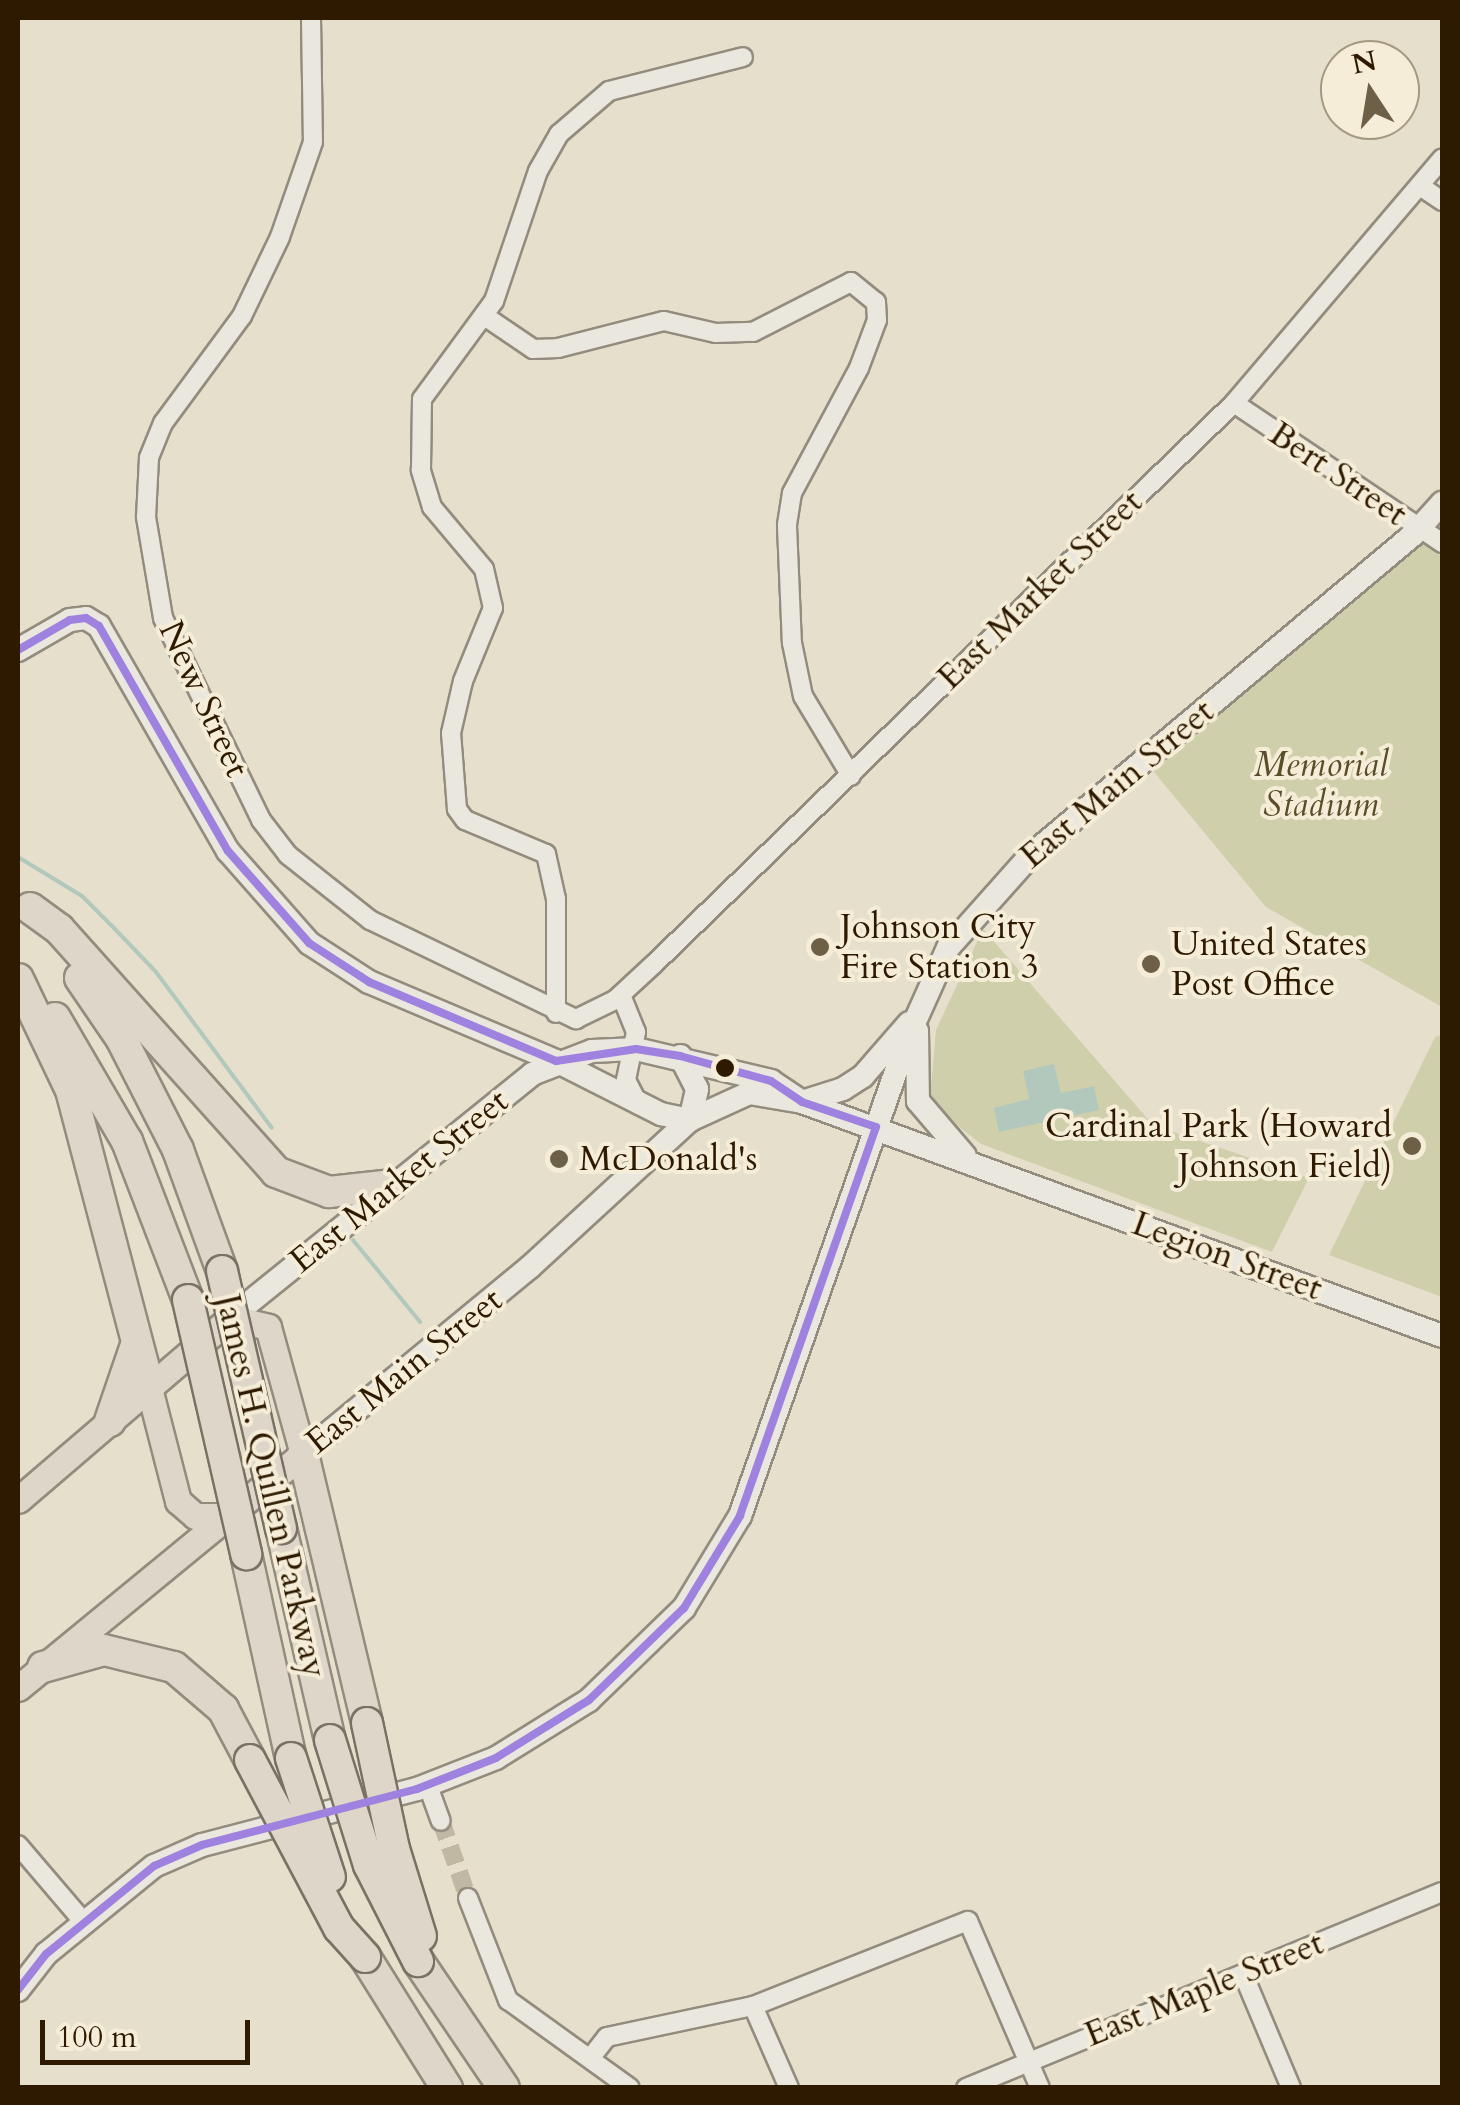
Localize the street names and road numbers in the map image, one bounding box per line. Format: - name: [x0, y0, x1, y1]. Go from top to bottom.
- street label: Bert Street: [1261, 413, 1415, 535]
- street label: East Market Street: [929, 481, 1151, 699]
- street label: New Street: [150, 614, 258, 784]
- street label: East Main Street: [1011, 691, 1223, 877]
- street label: East Market Street: [281, 1080, 517, 1282]
- street label: Legion Street: [1126, 1202, 1328, 1310]
- street label: East Main Street: [297, 1279, 511, 1463]
- street label: James H. Quillen Parkway: [206, 1290, 336, 1682]
- street label: East Maple Street: [1078, 1922, 1330, 2056]

